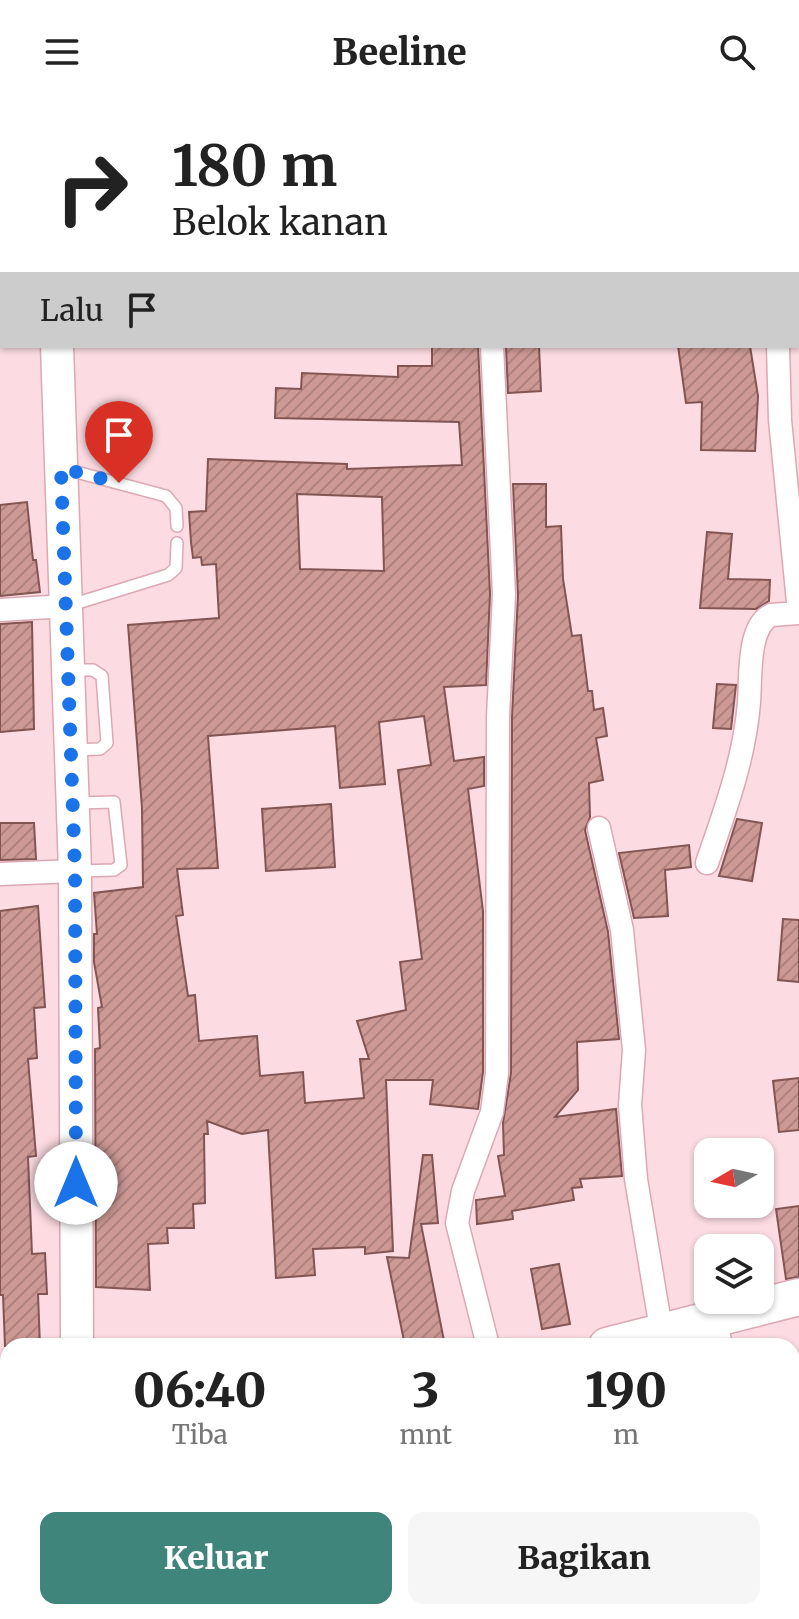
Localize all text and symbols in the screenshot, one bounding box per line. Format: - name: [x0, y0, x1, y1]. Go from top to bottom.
- icon: menu: [40, 30, 84, 74]
- text: Beeline: [332, 30, 467, 75]
- icon: search: [715, 30, 759, 74]
- text: 180 m: [172, 131, 337, 201]
- icon: right: [40, 136, 144, 240]
- text: Belok kanan: [172, 200, 388, 245]
- icon: arrive: [120, 288, 164, 332]
- text: Lalu: [40, 291, 104, 329]
- pin: [85, 401, 153, 483]
- icon: arrive: [97, 413, 141, 457]
- north arrow: [694, 1138, 774, 1218]
- map controls: [694, 1138, 774, 1314]
- position arrow: [34, 1141, 118, 1225]
- button: layers: [694, 1234, 774, 1314]
- text: 06:40: [133, 1360, 267, 1420]
- text: 3: [412, 1360, 440, 1420]
- text: 190: [585, 1360, 667, 1420]
- text: Tiba: [172, 1418, 228, 1451]
- text: mnt: [399, 1418, 452, 1451]
- text: m: [613, 1418, 639, 1451]
- button: Keluar: [40, 1512, 392, 1604]
- button: Bagikan: [408, 1512, 760, 1604]

